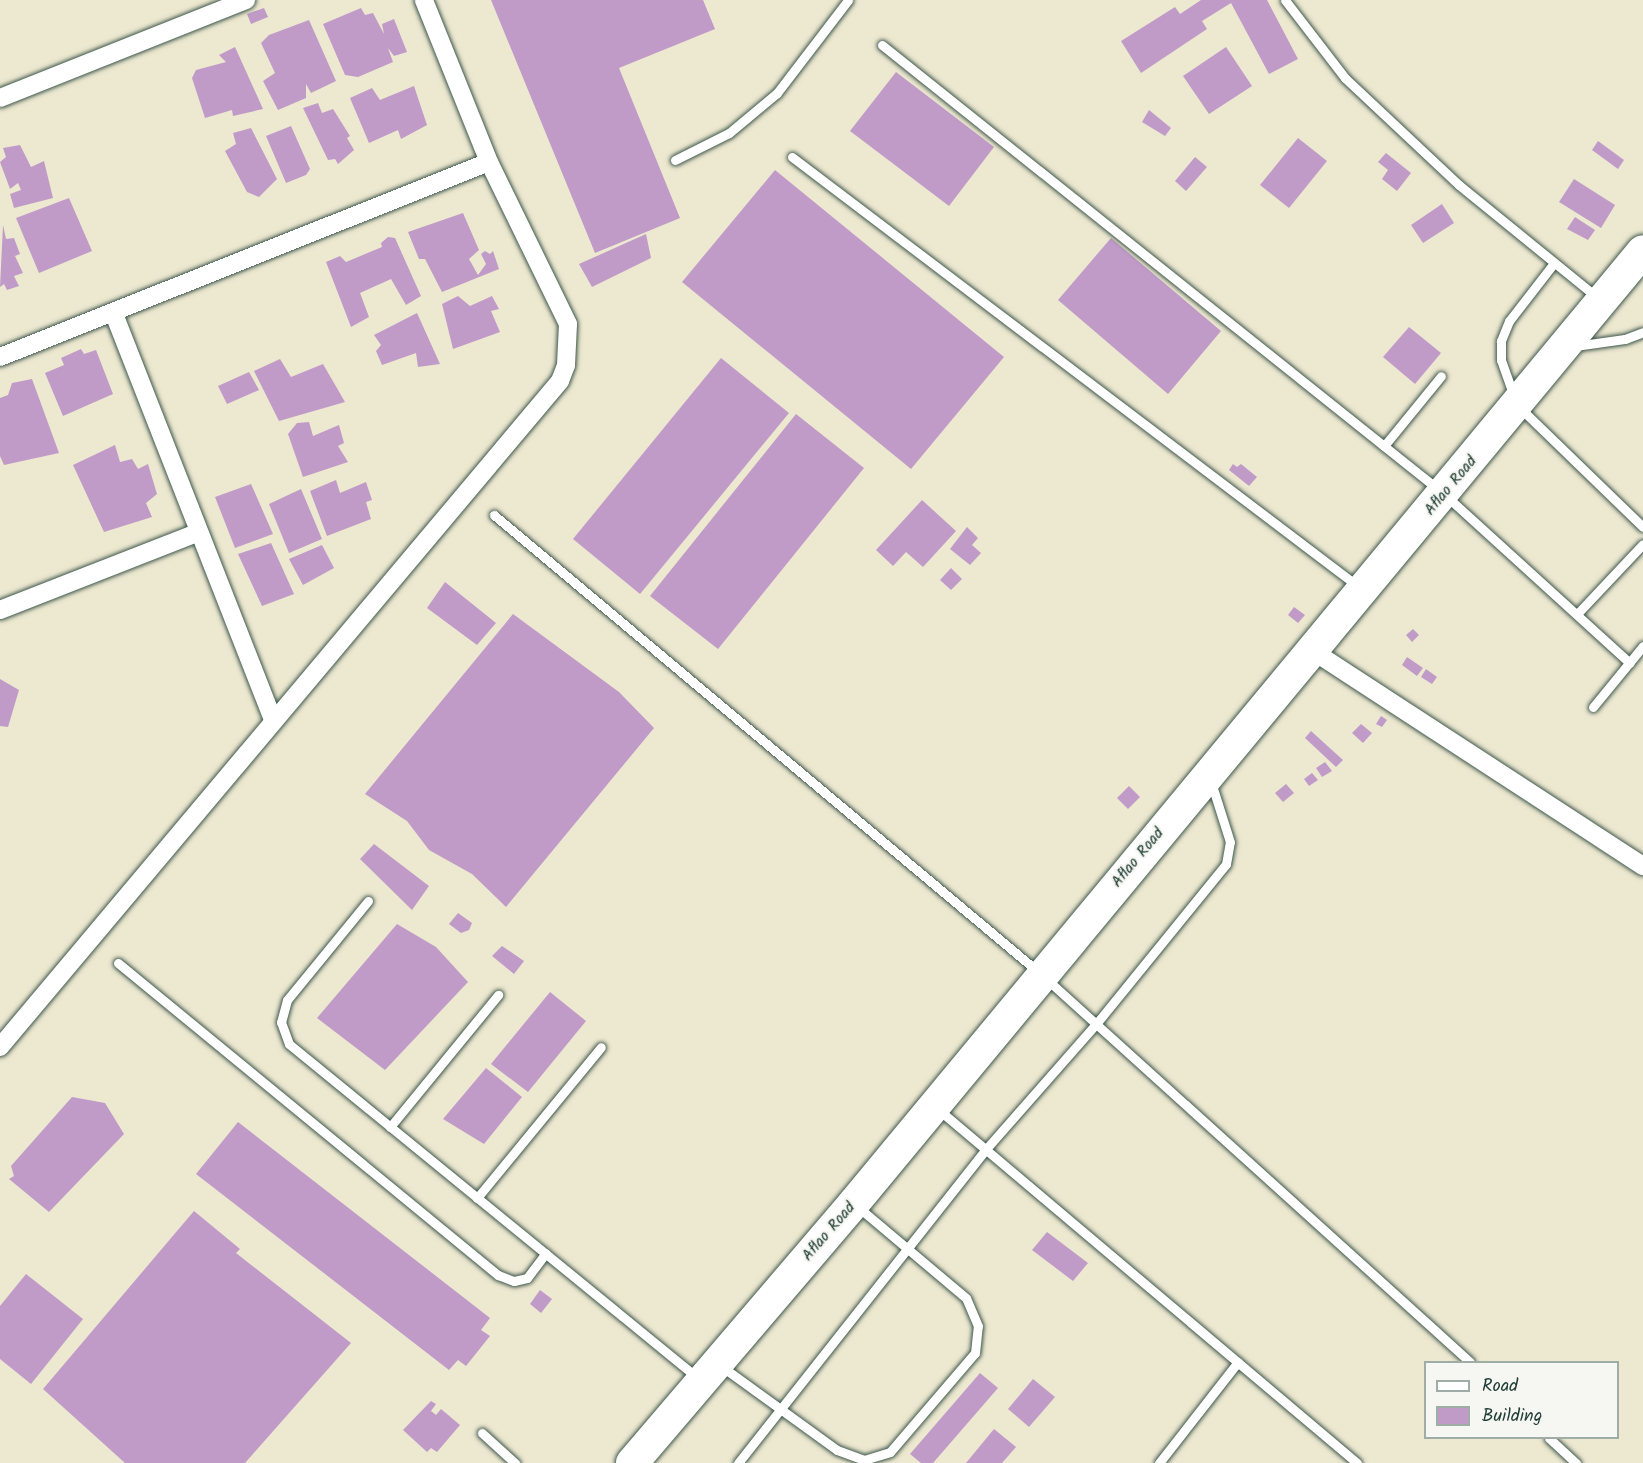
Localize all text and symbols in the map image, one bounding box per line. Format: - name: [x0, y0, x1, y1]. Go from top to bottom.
- street label: Aflao Road: [1421, 452, 1481, 520]
- street label: Aflao Road: [1108, 824, 1168, 892]
- street label: Aflao Road: [798, 1199, 860, 1265]
- legend: [1424, 1361, 1619, 1439]
- text: Road: [1482, 1372, 1518, 1401]
- text: Building: [1482, 1402, 1542, 1431]

